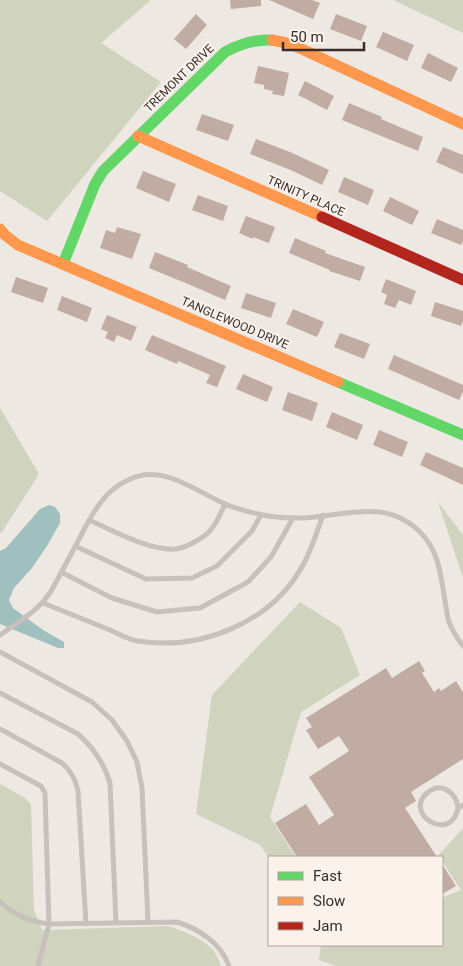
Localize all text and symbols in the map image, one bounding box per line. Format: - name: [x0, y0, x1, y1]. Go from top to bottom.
- scale bar: [283, 20, 364, 52]
- text: 50 m: [290, 28, 324, 46]
- street label: TREMONT DRIVE: [141, 41, 217, 115]
- street label: TRINITY PLACE: [265, 173, 347, 219]
- street label: TANGLEWOOD DRIVE: [179, 294, 291, 352]
- legend: [268, 856, 443, 946]
- text: Fast: [313, 867, 342, 885]
- text: Slow: [313, 892, 345, 910]
- text: Jam: [313, 917, 343, 935]

